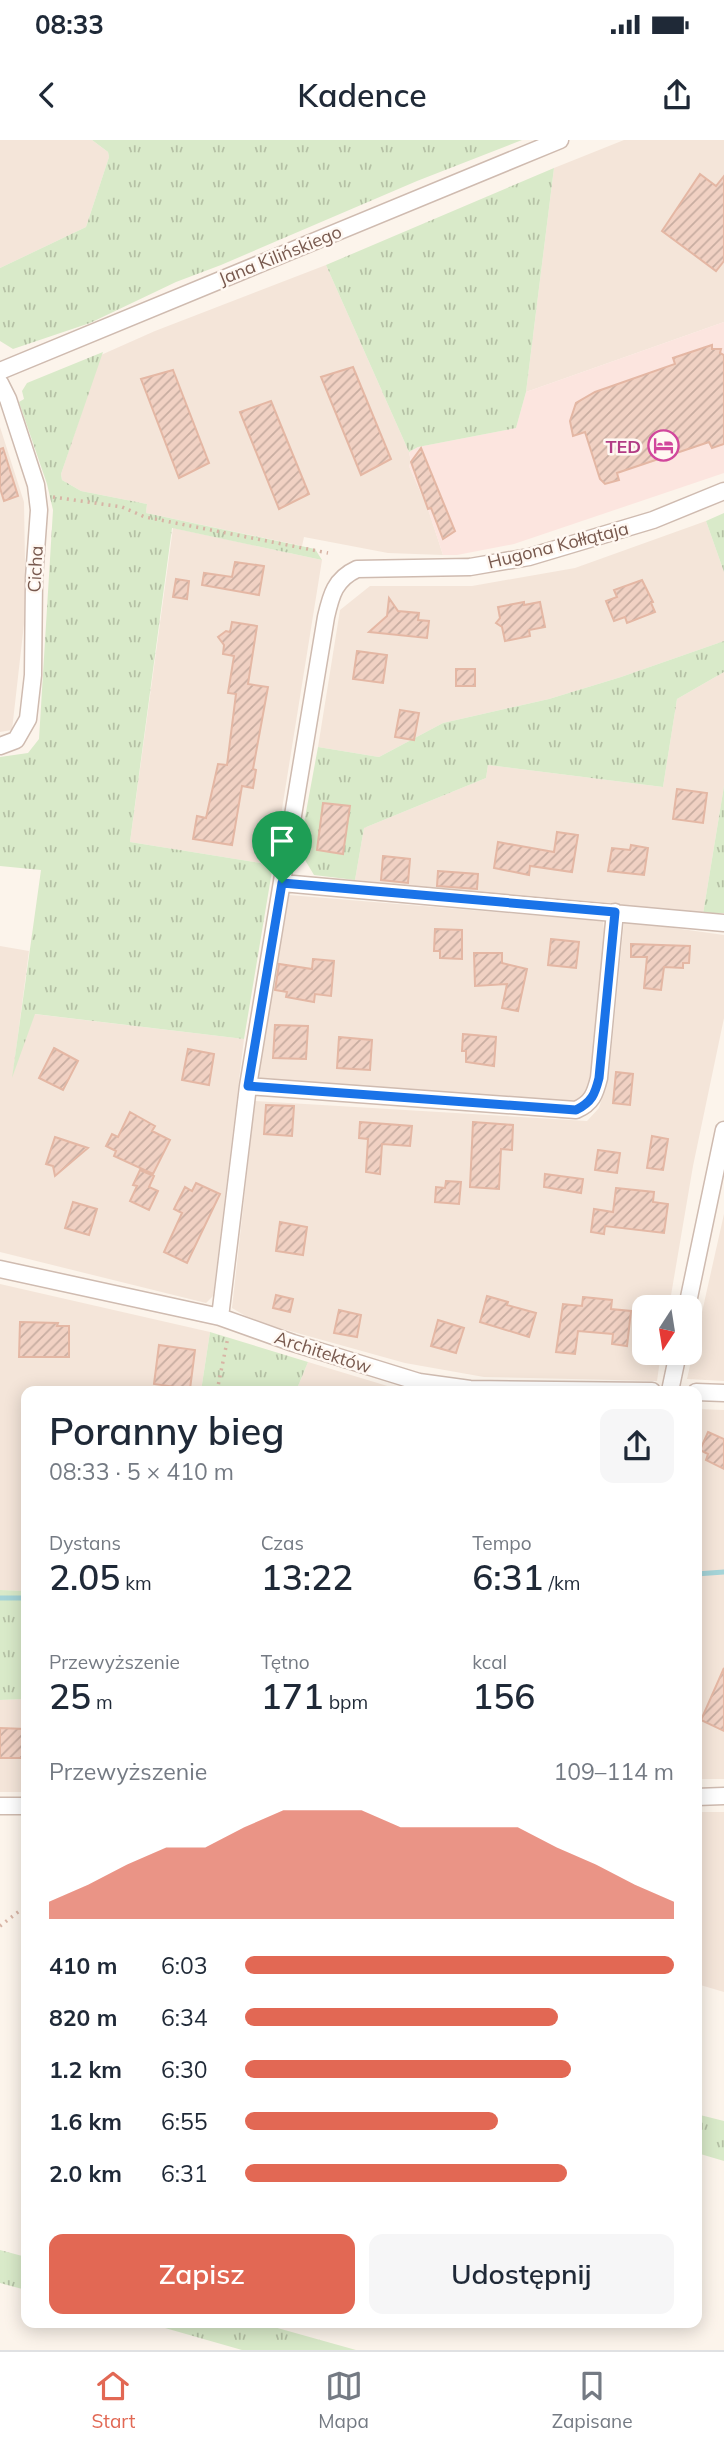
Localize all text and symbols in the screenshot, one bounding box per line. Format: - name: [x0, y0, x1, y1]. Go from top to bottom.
- text: 08:33: [35, 8, 104, 41]
- text: Kadence: [297, 75, 427, 115]
- icon: back: [28, 76, 66, 114]
- icon: share: [658, 76, 696, 114]
- street label: Jana Kilińskiego: [215, 220, 345, 290]
- hotel icon: TED: [647, 429, 681, 463]
- place label: TED: [605, 435, 641, 458]
- street label: Hugona Kołłątaja: [485, 516, 631, 574]
- street label: Cicha: [22, 545, 48, 593]
- pin: [252, 811, 312, 883]
- icon: arrive: [263, 822, 301, 860]
- north arrow: [632, 1295, 702, 1365]
- map controls: [632, 1295, 702, 1365]
- street label: Architektów: [272, 1326, 375, 1379]
- text: Poranny bieg: [49, 1407, 284, 1455]
- button: share: [600, 1409, 674, 1483]
- text: 08:33 · 5 × 410 m: [49, 1457, 234, 1486]
- text: Dystans: [49, 1531, 121, 1555]
- text: Czas: [261, 1531, 304, 1555]
- text: Tempo: [472, 1531, 532, 1555]
- text: 2.05: [49, 1555, 120, 1599]
- text: 13:22: [261, 1555, 353, 1599]
- text: 6:31: [472, 1555, 544, 1599]
- text: km: [120, 1571, 152, 1595]
- text: /km: [544, 1571, 580, 1595]
- text: Przewyższenie: [49, 1650, 180, 1674]
- text: Tętno: [261, 1650, 310, 1674]
- text: kcal: [472, 1650, 507, 1674]
- text: 25: [49, 1674, 91, 1718]
- text: 171: [261, 1674, 324, 1718]
- text: 156: [472, 1674, 535, 1718]
- text: m: [91, 1690, 113, 1714]
- text: bpm: [324, 1690, 368, 1714]
- text: Przewyższenie: [49, 1757, 207, 1786]
- text: 109–114 m: [553, 1757, 674, 1786]
- text: 410 m: [49, 1951, 117, 1980]
- text: 6:03: [161, 1951, 208, 1980]
- text: 820 m: [49, 2003, 117, 2032]
- text: 6:34: [161, 2003, 208, 2032]
- text: 1.2 km: [49, 2055, 122, 2084]
- text: 6:30: [161, 2055, 208, 2084]
- text: 1.6 km: [49, 2107, 122, 2136]
- text: 6:55: [161, 2107, 208, 2136]
- text: 2.0 km: [49, 2159, 122, 2188]
- text: 6:31: [161, 2159, 208, 2188]
- button: Zapisz: [49, 2234, 355, 2314]
- button: Udostępnij: [369, 2234, 674, 2314]
- tab: Start: [91, 2367, 135, 2433]
- tab: Mapa: [318, 2367, 369, 2433]
- tab: Zapisane: [552, 2367, 633, 2433]

